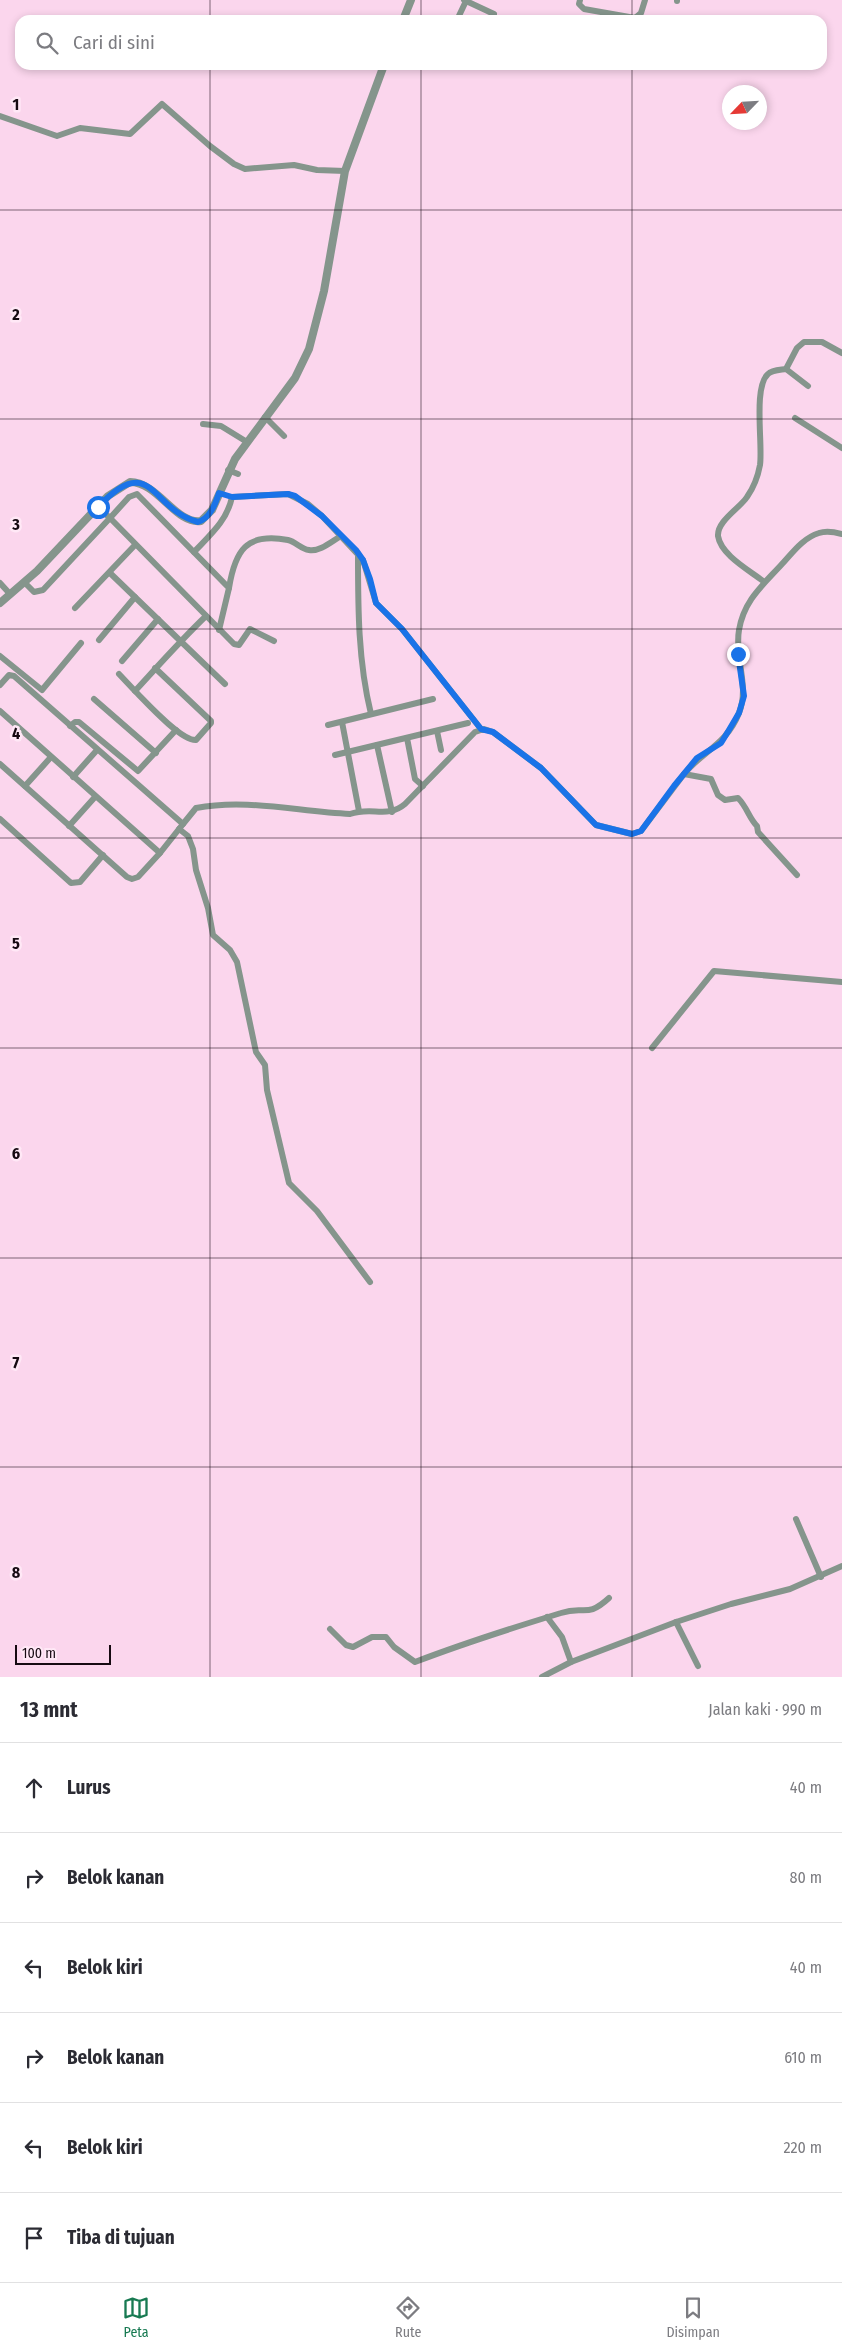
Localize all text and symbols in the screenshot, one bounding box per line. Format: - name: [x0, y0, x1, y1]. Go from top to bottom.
- search box: [15, 15, 827, 70]
- icon: search: [33, 29, 61, 57]
- text: Cari di sini: [73, 31, 155, 54]
- north arrow: [722, 85, 767, 130]
- text: 1: [13, 95, 19, 114]
- text: 2: [11, 305, 20, 324]
- route start: [87, 496, 110, 519]
- text: 3: [11, 515, 20, 534]
- route end: [727, 643, 750, 666]
- text: 4: [12, 724, 20, 743]
- text: 5: [12, 934, 20, 953]
- text: 6: [12, 1144, 20, 1163]
- text: 7: [13, 1353, 20, 1372]
- text: 8: [12, 1563, 21, 1582]
- scale bar: [15, 1642, 111, 1665]
- text: 100 m: [22, 1645, 56, 1662]
- text: 13 mnt: [20, 1697, 78, 1723]
- text: Jalan kaki · 990 m: [708, 1700, 822, 1719]
- icon: ahead: [20, 1774, 48, 1802]
- text: Lurus: [67, 1776, 111, 1799]
- text: 40 m: [790, 1778, 822, 1797]
- icon: right: [20, 1864, 48, 1892]
- text: Belok kanan: [67, 1866, 164, 1889]
- text: 80 m: [790, 1868, 822, 1887]
- icon: left: [20, 1954, 48, 1982]
- text: Belok kiri: [67, 1956, 143, 1979]
- text: 40 m: [790, 1958, 822, 1977]
- icon: right: [20, 2044, 48, 2072]
- text: Belok kanan: [67, 2046, 164, 2069]
- text: 610 m: [784, 2048, 822, 2067]
- icon: left: [20, 2134, 48, 2162]
- text: Belok kiri: [67, 2136, 143, 2159]
- text: 220 m: [783, 2138, 822, 2157]
- icon: arrive: [20, 2224, 48, 2252]
- text: Tiba di tujuan: [67, 2226, 175, 2249]
- tab: Peta: [122, 2294, 150, 2341]
- tab: Rute: [394, 2294, 422, 2341]
- tab: Disimpan: [666, 2294, 720, 2341]

